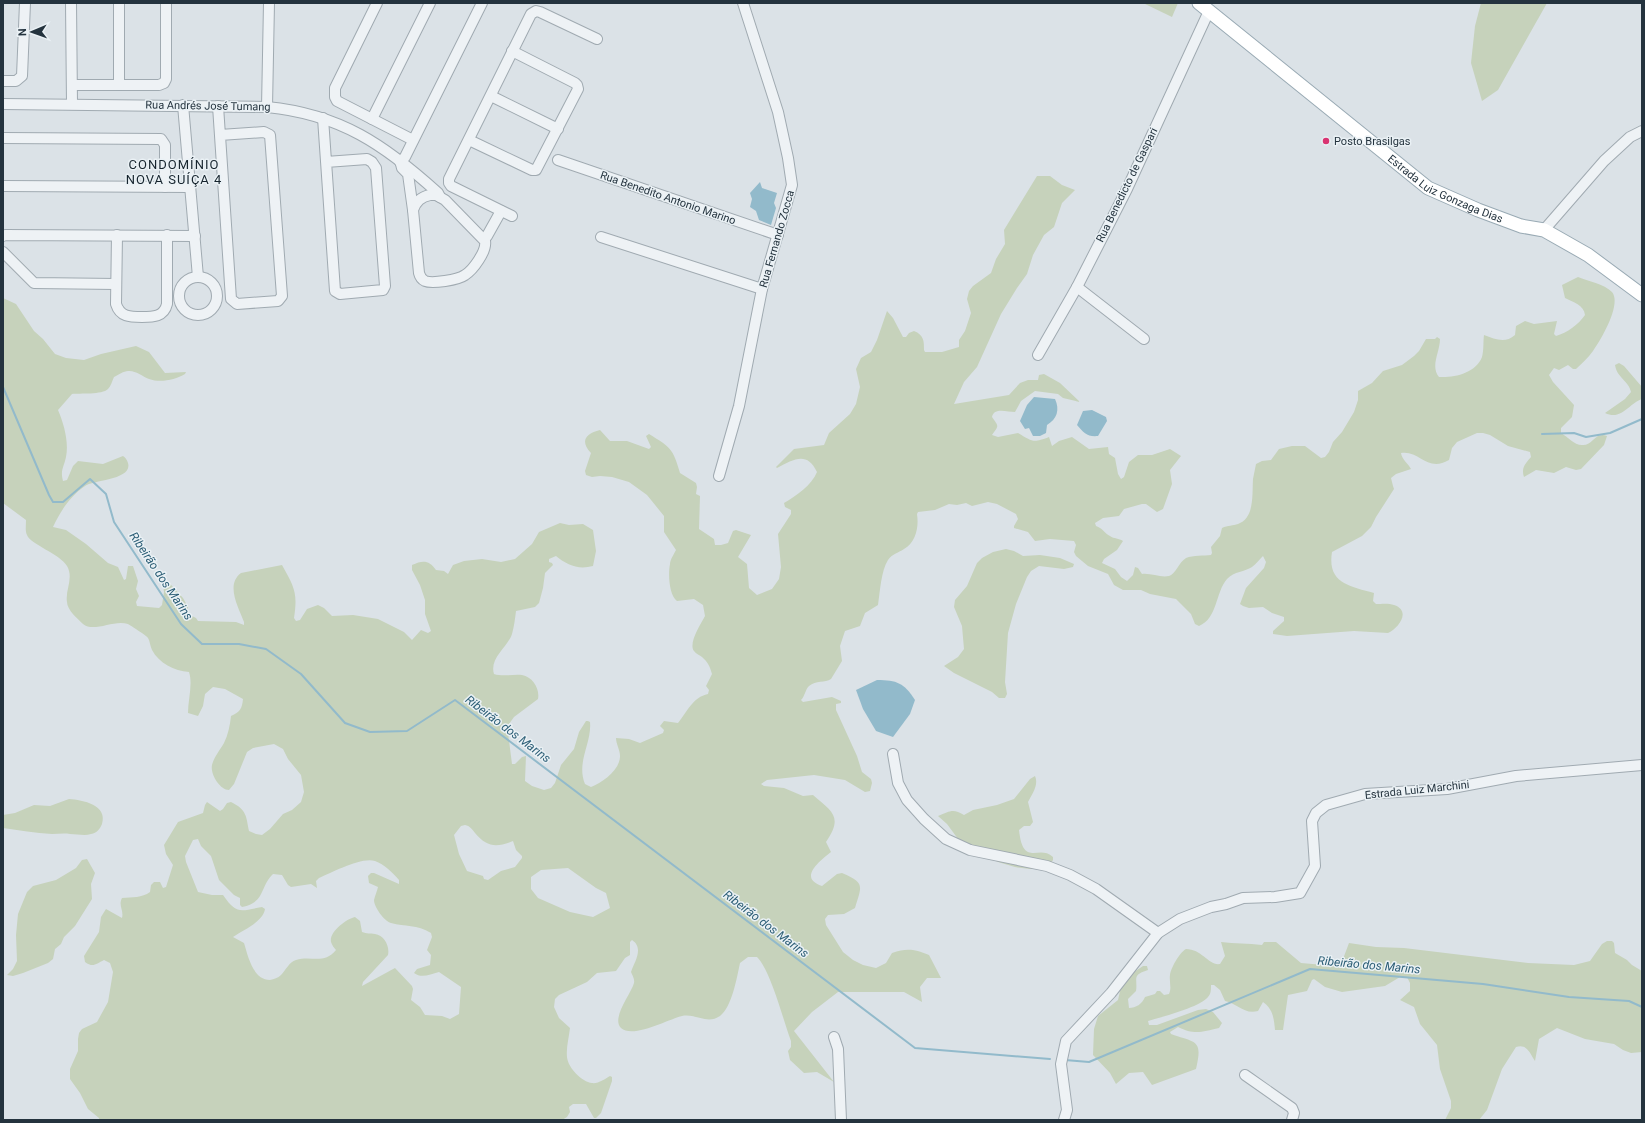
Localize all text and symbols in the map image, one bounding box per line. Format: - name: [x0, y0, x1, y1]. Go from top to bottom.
- north arrow: [12, 12, 52, 52]
- text: N: [16, 28, 29, 36]
- street label: Rua Andrés José Tumang: [145, 98, 271, 114]
- street label: Rua Benedicto de Gaspari: [1094, 126, 1160, 244]
- place label: Posto Brasilgas: [1334, 135, 1411, 148]
- marker: Posto Brasilgas: [1321, 136, 1331, 146]
- street label: Estrada Luiz Gonzaga Dias: [1385, 152, 1505, 225]
- district label: CONDOMÍNIO NOVA SUÍÇA 4: [126, 157, 222, 187]
- street label: Rua Benedito Antonio Marino: [598, 169, 738, 227]
- street label: Rua Fernando Zocca: [757, 189, 797, 289]
- water label: Ribeirão dos Marins: [126, 529, 196, 623]
- water label: Ribeirão dos Marins: [463, 692, 553, 766]
- street label: Estrada Luiz Marchini: [1364, 778, 1470, 802]
- water label: Ribeirão dos Marins: [721, 887, 811, 961]
- water label: Ribeirão dos Marins: [1317, 954, 1421, 976]

